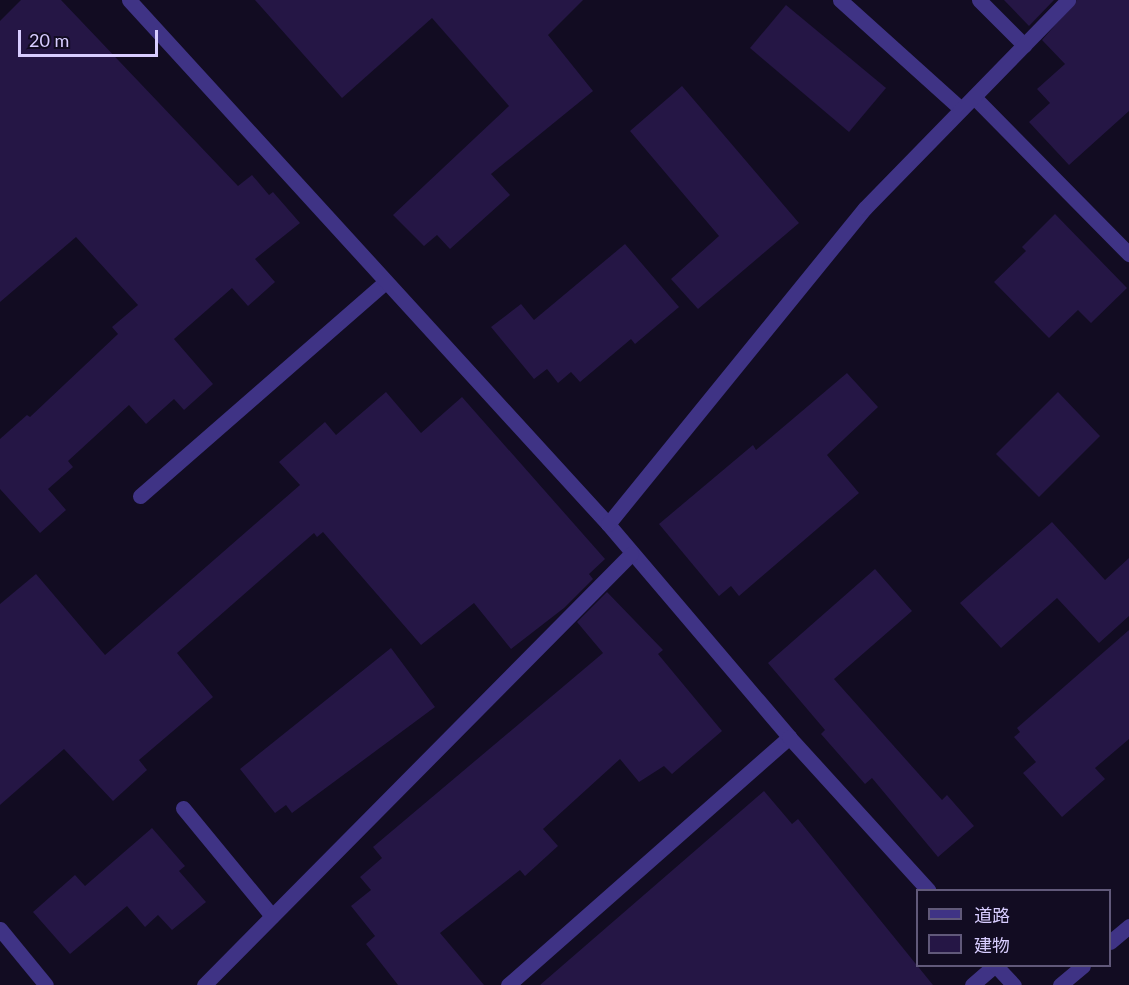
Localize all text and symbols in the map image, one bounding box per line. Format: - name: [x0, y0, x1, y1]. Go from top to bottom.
- scale bar: [21, 18, 160, 56]
- text: 20 m: [29, 29, 69, 51]
- legend: [916, 889, 1111, 967]
- text: 道路: [974, 904, 1010, 926]
- text: 建物: [974, 934, 1010, 956]

